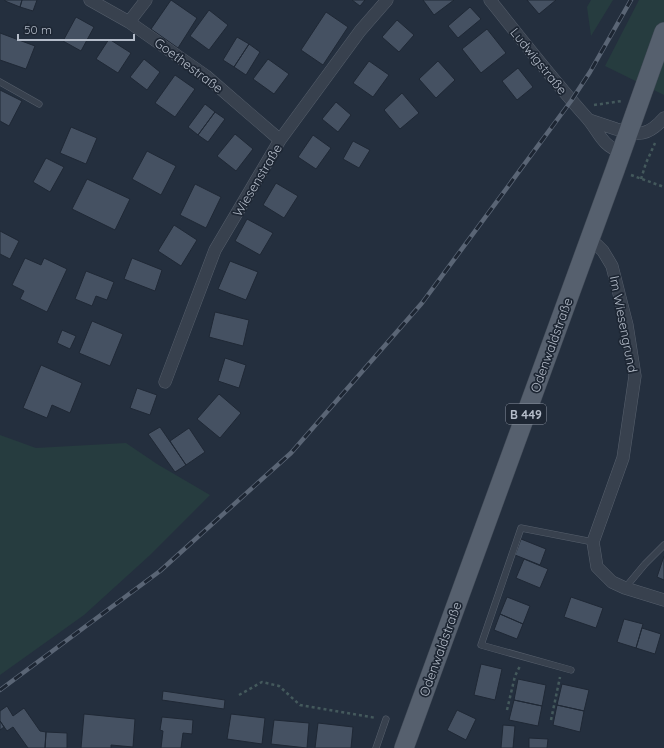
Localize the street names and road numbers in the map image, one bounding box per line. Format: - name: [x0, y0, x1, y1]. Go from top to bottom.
- street label: Ludwigstraße: [507, 24, 571, 98]
- street label: Goethestraße: [152, 34, 226, 96]
- street label: Wiesenstraße: [229, 141, 285, 219]
- street label: Im Wiesengrund: [607, 274, 641, 374]
- street label: Odenwaldstraße: [526, 295, 576, 395]
- road number: B 449: [506, 404, 546, 424]
- street label: Odenwaldstraße: [415, 599, 465, 699]

